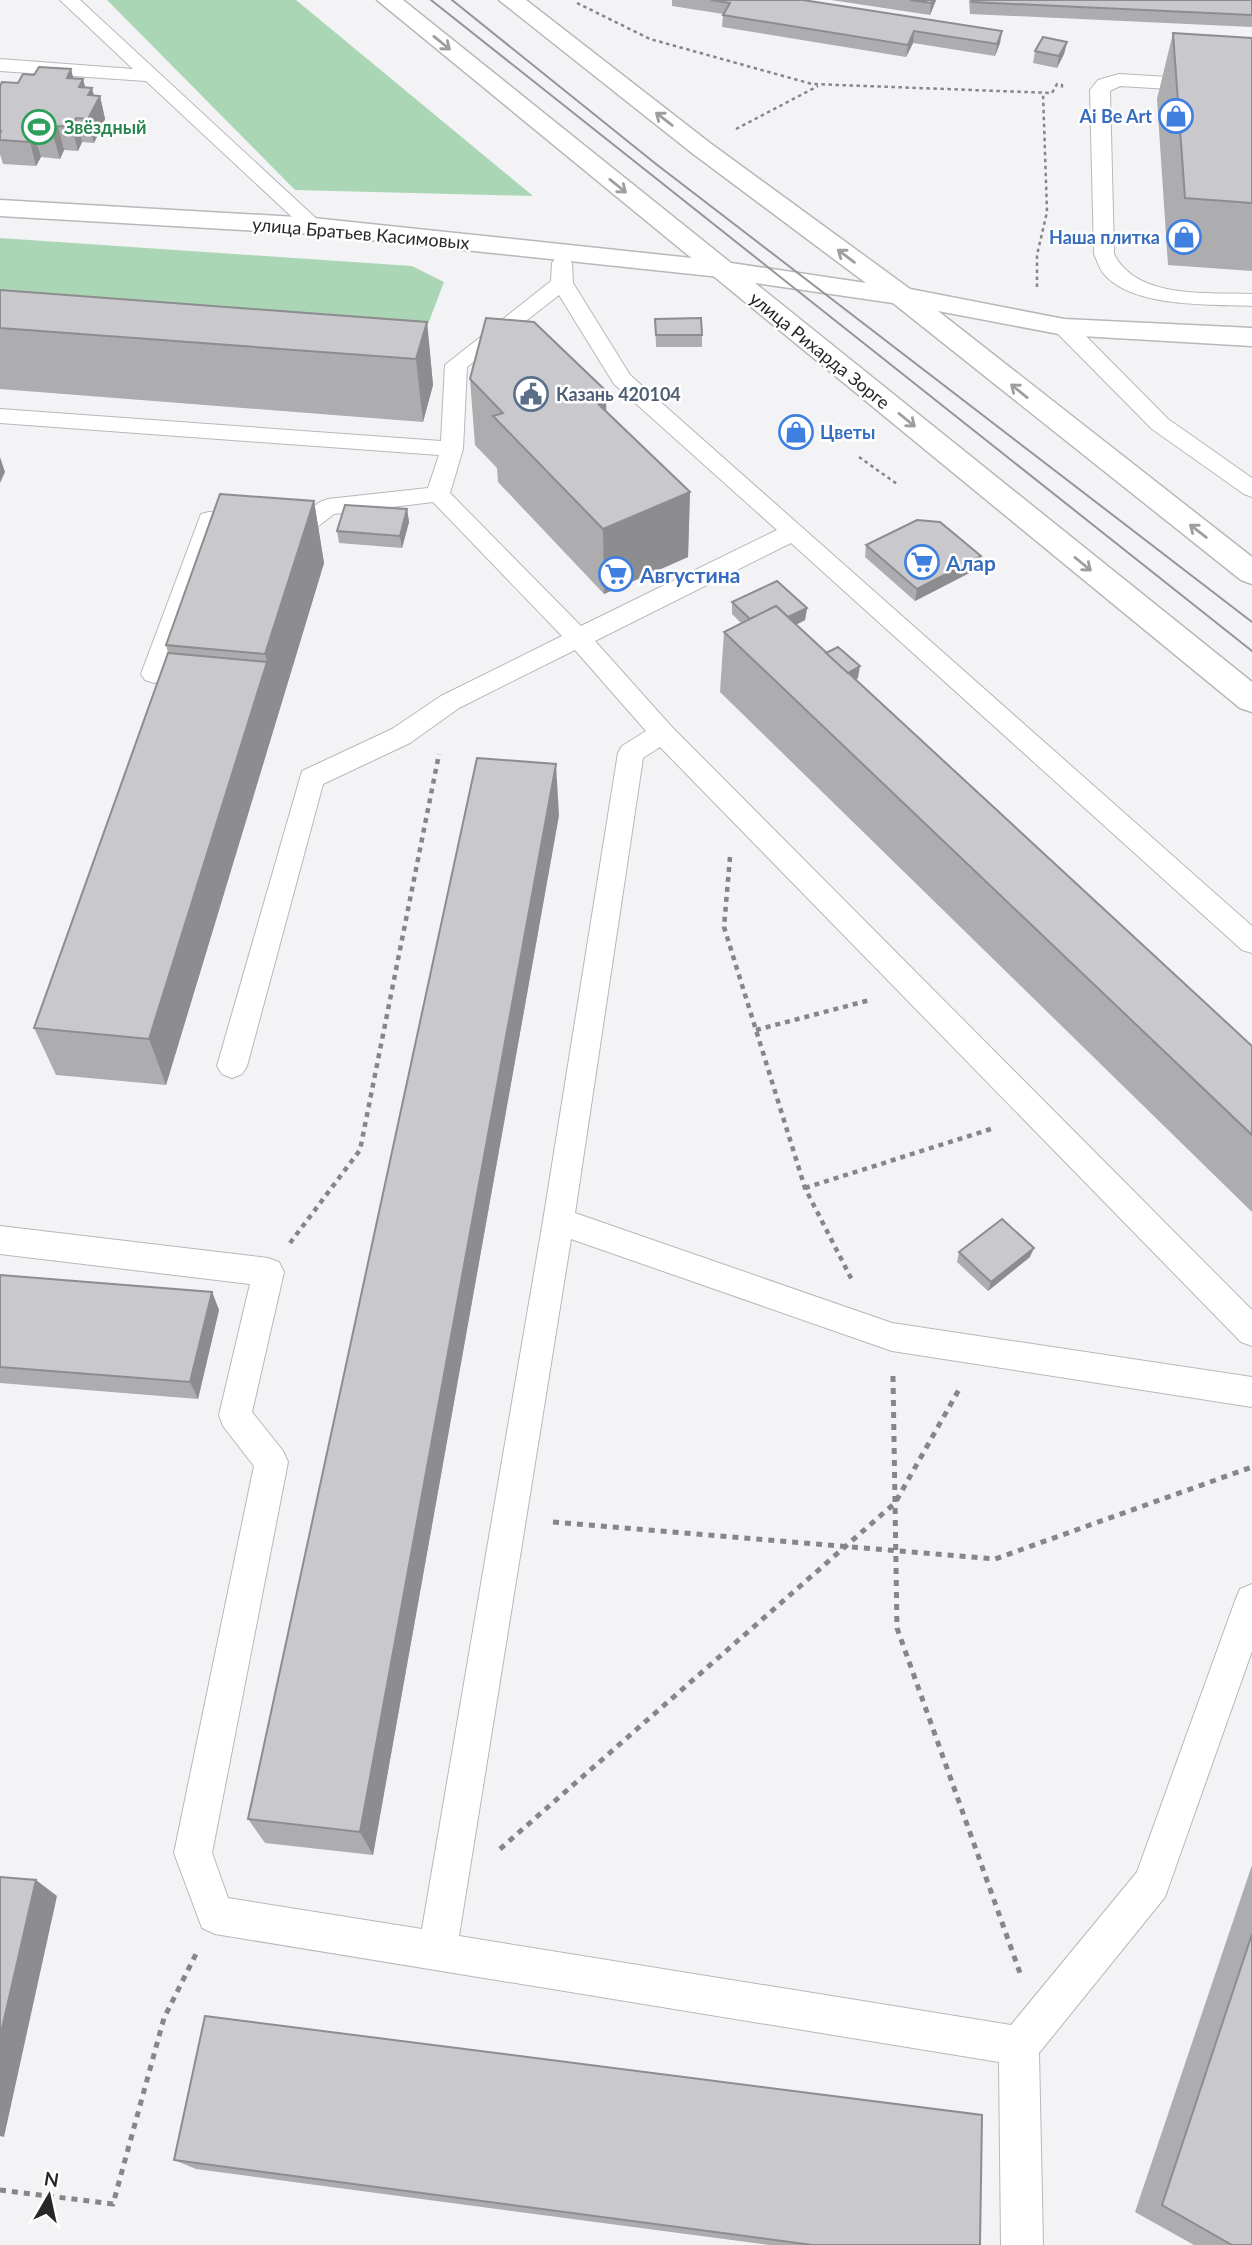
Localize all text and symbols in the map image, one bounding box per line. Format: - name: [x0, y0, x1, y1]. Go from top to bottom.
- one-way arrow: [432, 35, 450, 51]
- shop icon: Ai Be Art: [1157, 97, 1195, 135]
- place label: Ai Be Art: [1079, 105, 1152, 127]
- sports icon: Звёздный: [20, 108, 58, 146]
- one-way arrow: [655, 112, 674, 127]
- place label: Звёздный: [64, 116, 147, 138]
- one-way arrow: [609, 179, 627, 194]
- street label: улица Братьев Касимовых: [251, 213, 471, 253]
- shop icon: Наша плитка: [1165, 218, 1203, 256]
- place label: Наша плитка: [1049, 226, 1160, 248]
- one-way arrow: [837, 248, 856, 263]
- street label: улица Рихарда Зорге: [745, 287, 895, 413]
- public building icon: Казань 420104: [512, 375, 550, 413]
- place label: Казань 420104: [556, 383, 681, 405]
- one-way arrow: [1010, 383, 1029, 398]
- one-way arrow: [897, 412, 915, 428]
- shop icon: Цветы: [777, 413, 815, 451]
- place label: Цветы: [820, 421, 875, 443]
- one-way arrow: [1189, 524, 1208, 539]
- supermarket icon: Алар: [903, 543, 941, 581]
- place label: Алар: [945, 550, 996, 575]
- supermarket icon: Августина: [597, 555, 635, 593]
- one-way arrow: [1074, 556, 1092, 571]
- place label: Августина: [639, 562, 740, 587]
- north arrow: [14, 2161, 84, 2231]
- text: N: [43, 2166, 61, 2191]

